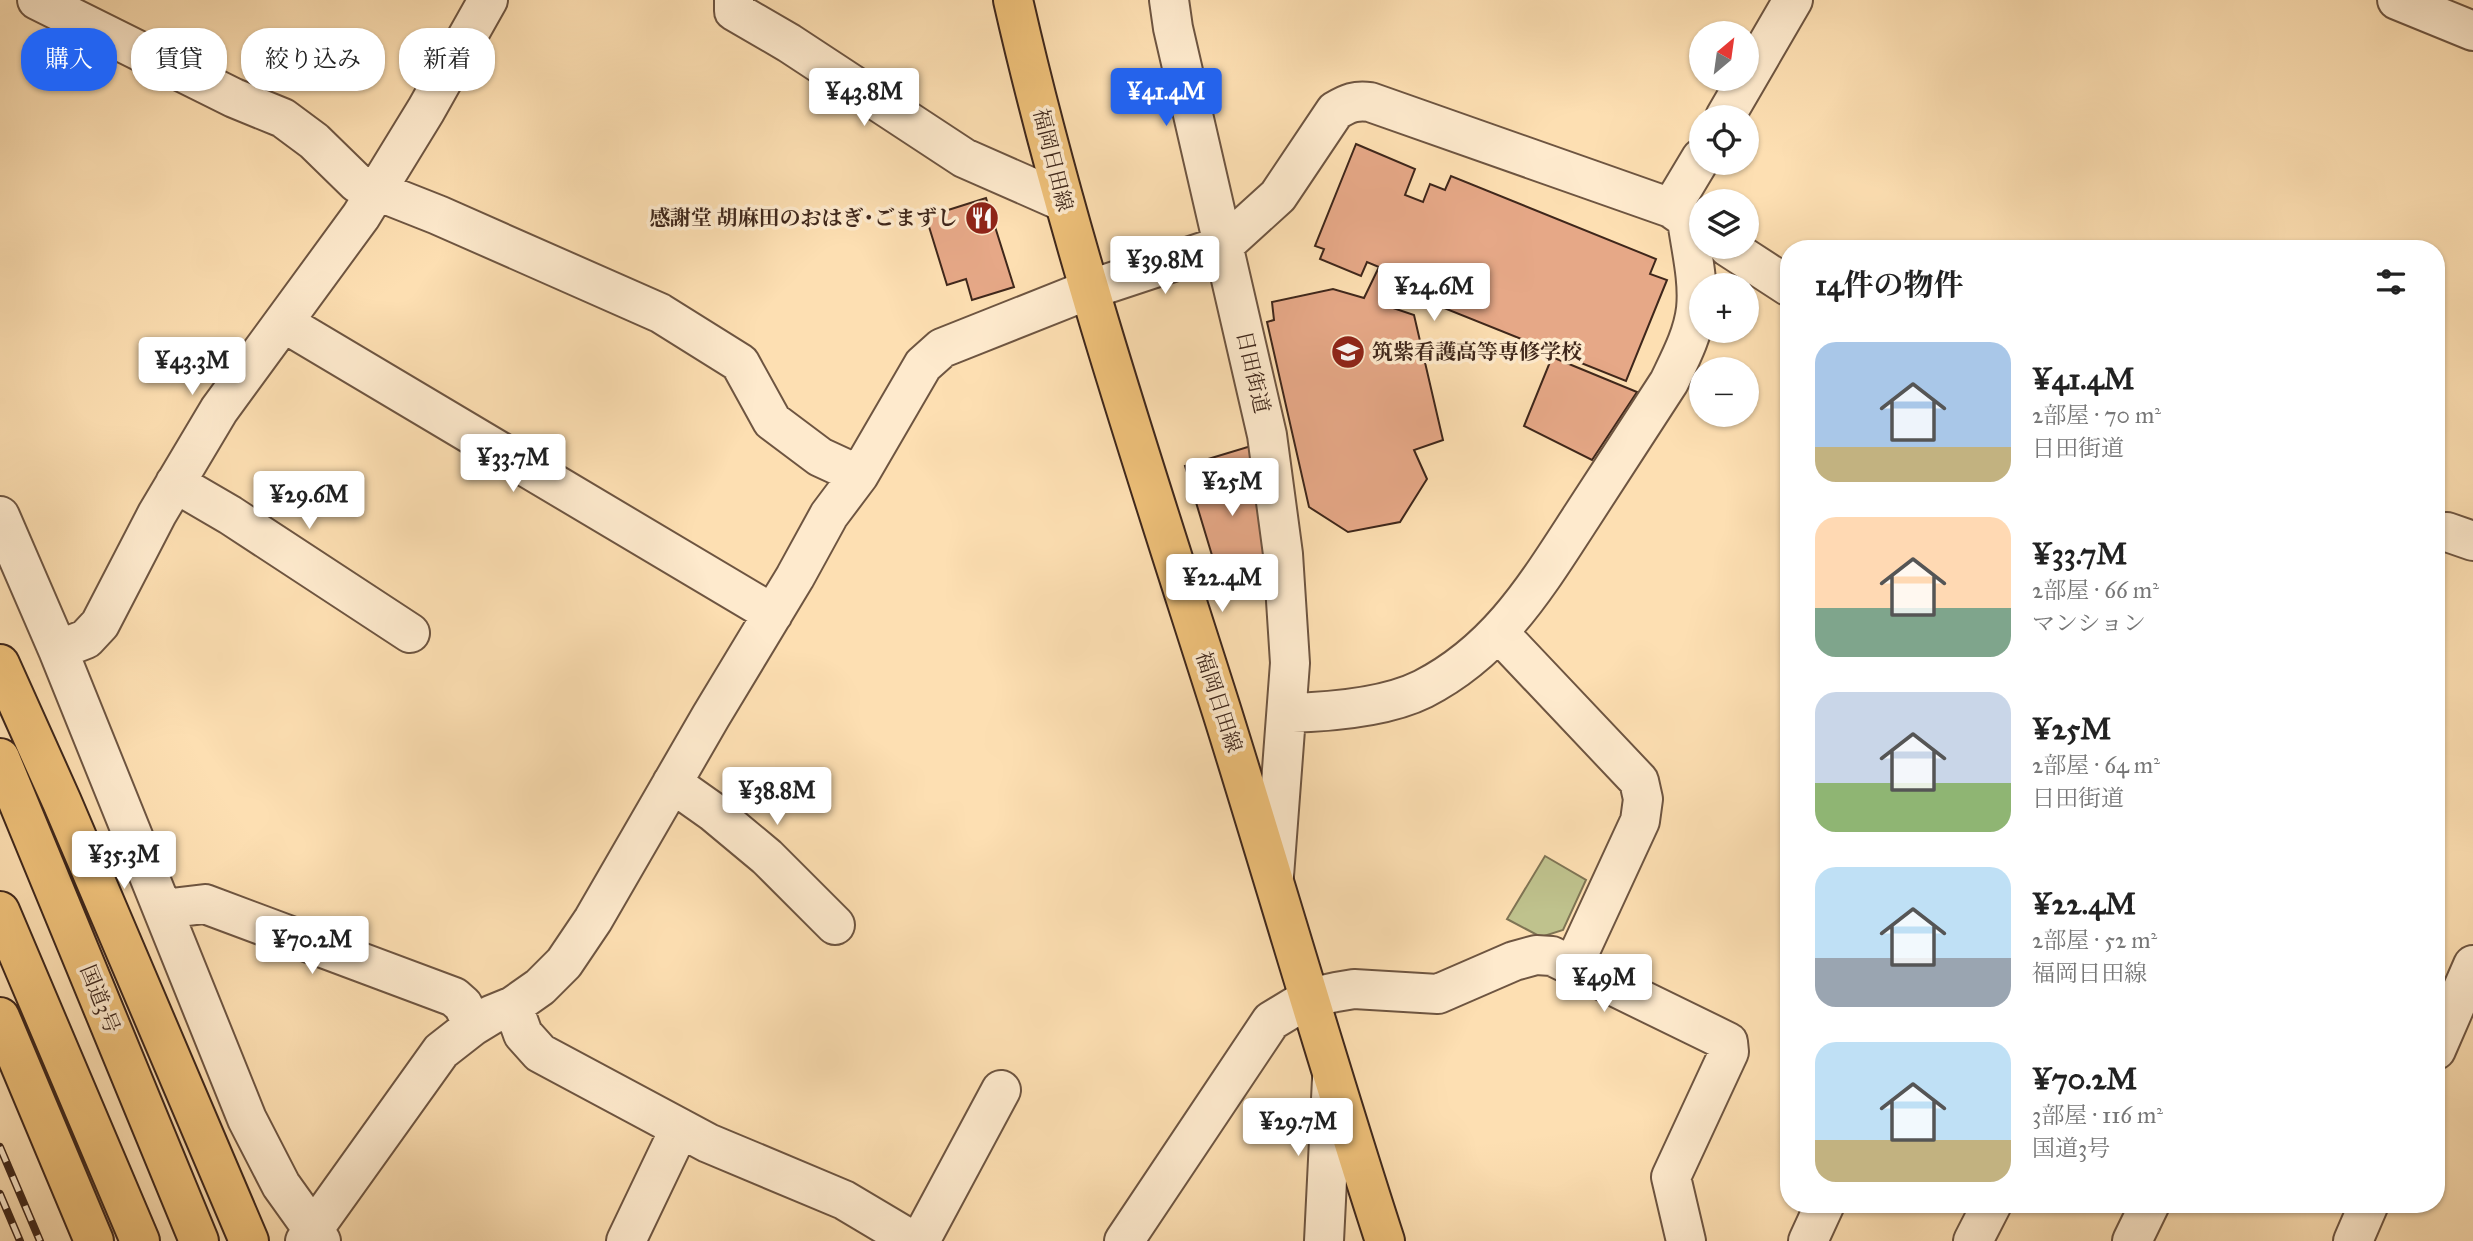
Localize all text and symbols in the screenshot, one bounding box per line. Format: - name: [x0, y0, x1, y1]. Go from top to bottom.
- north arrow: [1689, 21, 1759, 91]
- map controls: [1689, 21, 1759, 427]
- chip: 購入: [21, 28, 117, 91]
- chip: 賃貸: [131, 28, 227, 91]
- chip: 絞り込み: [241, 28, 385, 91]
- chip: 新着: [399, 28, 495, 91]
- pin: ¥43.8M: [807, 68, 921, 128]
- pin: ¥41.4M: [1109, 68, 1223, 128]
- text: ¥43.8M: [825, 77, 903, 105]
- text: ¥41.4M: [1127, 77, 1205, 105]
- button: locate: [1689, 105, 1759, 175]
- street label: 福岡日田線: [1028, 106, 1078, 214]
- button: layers: [1689, 189, 1759, 259]
- restaurant icon: 感謝堂 胡麻田のおはぎ･ごまずし: [963, 199, 1001, 237]
- place label: 感謝堂 胡麻田のおはぎ･ごまずし: [649, 205, 958, 231]
- pin: ¥39.8M: [1108, 236, 1222, 296]
- text: ¥39.8M: [1126, 245, 1204, 273]
- icon: filters: [2372, 263, 2410, 301]
- pin: ¥24.6M: [1377, 264, 1491, 323]
- text: 14件の物件: [1815, 267, 1964, 303]
- text: ¥24.6M: [1394, 272, 1474, 300]
- button: +: [1689, 273, 1759, 343]
- street label: 日田街道: [1231, 328, 1275, 416]
- school or university icon: 筑紫看護高等専修学校: [1329, 333, 1367, 371]
- pin: ¥43.3M: [135, 338, 249, 397]
- place label: 筑紫看護高等専修学校: [1372, 339, 1582, 365]
- text: ¥43.3M: [155, 346, 229, 374]
- button: −: [1689, 357, 1759, 427]
- text: ¥41.4M: [2032, 361, 2134, 397]
- icon: home: [1871, 370, 1955, 454]
- text: 2部屋 · 70 m²: [2032, 401, 2161, 429]
- pin: ¥33.7M: [456, 434, 570, 494]
- text: 日田街道: [2032, 434, 2124, 462]
- text: ¥33.7M: [477, 443, 549, 471]
- pin: ¥25M: [1191, 458, 1273, 518]
- text: ¥25M: [1202, 467, 1262, 495]
- pin: ¥29.6M: [252, 472, 366, 531]
- text: ¥29.6M: [269, 480, 349, 508]
- text: ¥33.7M: [2032, 536, 2127, 572]
- icon: home: [1871, 545, 1955, 629]
- pin: ¥22.4M: [1165, 554, 1279, 614]
- text: ¥22.4M: [1182, 563, 1262, 591]
- text: 2部屋 · 66 m²: [2032, 576, 2159, 604]
- text: マンション: [2032, 609, 2146, 637]
- street label: 福岡日田線: [1190, 648, 1248, 756]
- text: ¥25M: [2032, 711, 2111, 747]
- icon: home: [1871, 720, 1955, 804]
- text: 2部屋 · 64 m²: [2032, 751, 2160, 779]
- pin: ¥38.8M: [720, 768, 834, 827]
- text: ¥38.8M: [738, 776, 816, 804]
- text: 日田街道: [2032, 784, 2124, 812]
- pin: ¥35.3M: [67, 832, 181, 891]
- text: ¥35.3M: [88, 840, 160, 868]
- text: ¥22.4M: [2032, 886, 2136, 922]
- icon: home: [1871, 895, 1955, 979]
- pin: ¥70.2M: [255, 916, 369, 976]
- text: ¥70.2M: [272, 925, 352, 953]
- text: 2部屋 · 52 m²: [2032, 926, 2157, 954]
- pin: ¥49M: [1563, 954, 1645, 1014]
- text: 福岡日田線: [2032, 959, 2147, 987]
- street label: 国道3号: [75, 961, 125, 1037]
- text: ¥49M: [1572, 963, 1636, 991]
- text: ¥70.2M: [2032, 1061, 2137, 1097]
- icon: home: [1871, 1070, 1955, 1154]
- pin: ¥29.7M: [1241, 1098, 1355, 1158]
- text: 3部屋 · 116 m²: [2032, 1101, 2163, 1129]
- text: ¥29.7M: [1259, 1107, 1337, 1135]
- text: 国道3号: [2032, 1134, 2110, 1162]

